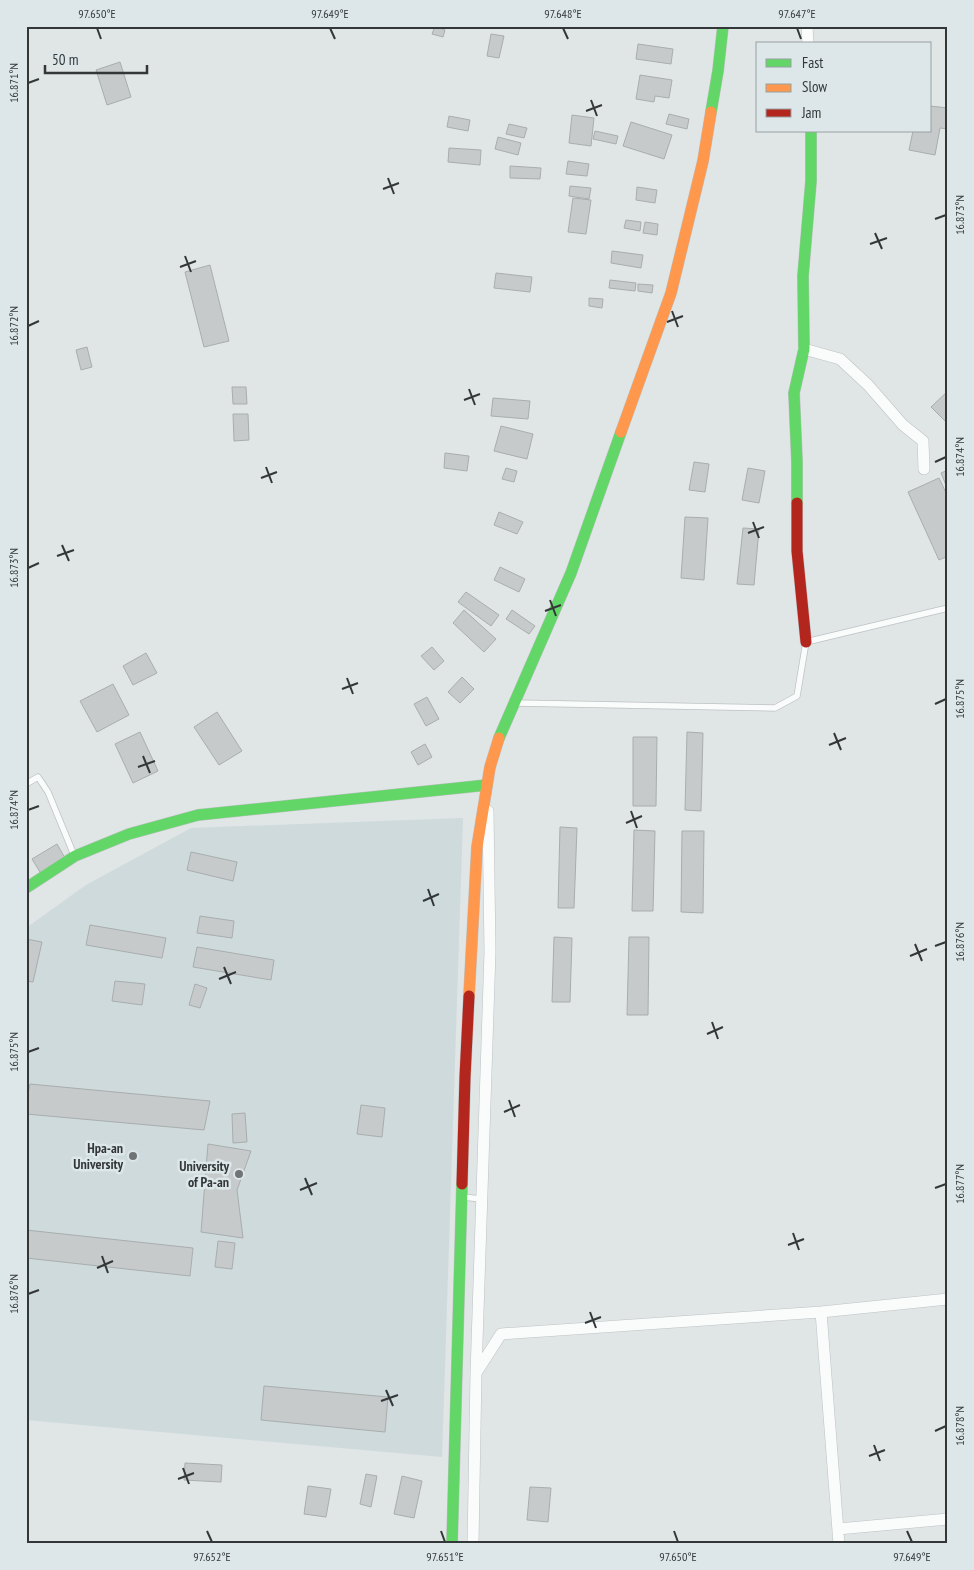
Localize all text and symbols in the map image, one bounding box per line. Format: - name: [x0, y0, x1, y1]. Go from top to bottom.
- text: 97.650°E: [78, 6, 116, 21]
- text: 97.649°E: [311, 6, 349, 21]
- text: 97.648°E: [544, 6, 582, 21]
- text: 97.647°E: [778, 6, 816, 21]
- scale bar: [45, 42, 148, 74]
- legend: [756, 42, 932, 132]
- text: 50 m: [52, 50, 78, 69]
- text: Fast: [802, 53, 823, 72]
- text: 16.871°N: [6, 63, 21, 103]
- text: Slow: [802, 77, 827, 96]
- text: Jam: [801, 103, 821, 122]
- text: 16.873°N: [952, 195, 967, 235]
- text: 16.872°N: [6, 306, 21, 346]
- text: 16.874°N: [952, 437, 967, 477]
- text: 16.873°N: [6, 548, 21, 588]
- text: 16.875°N: [952, 679, 967, 719]
- text: 16.874°N: [6, 790, 21, 830]
- text: 16.876°N: [952, 922, 967, 962]
- text: 16.875°N: [6, 1032, 21, 1072]
- place label: Hpa-an University: [73, 1139, 123, 1173]
- marker: Hpa-an University: [127, 1150, 139, 1162]
- place label: University of Pa-an: [179, 1157, 229, 1191]
- text: 16.877°N: [952, 1164, 967, 1204]
- marker: University of Pa-an: [233, 1168, 245, 1180]
- text: 16.876°N: [6, 1274, 21, 1314]
- text: 16.878°N: [952, 1406, 967, 1446]
- text: 97.652°E: [193, 1549, 231, 1564]
- text: 97.651°E: [426, 1549, 464, 1564]
- text: 97.650°E: [659, 1549, 697, 1564]
- text: 97.649°E: [893, 1549, 931, 1564]

